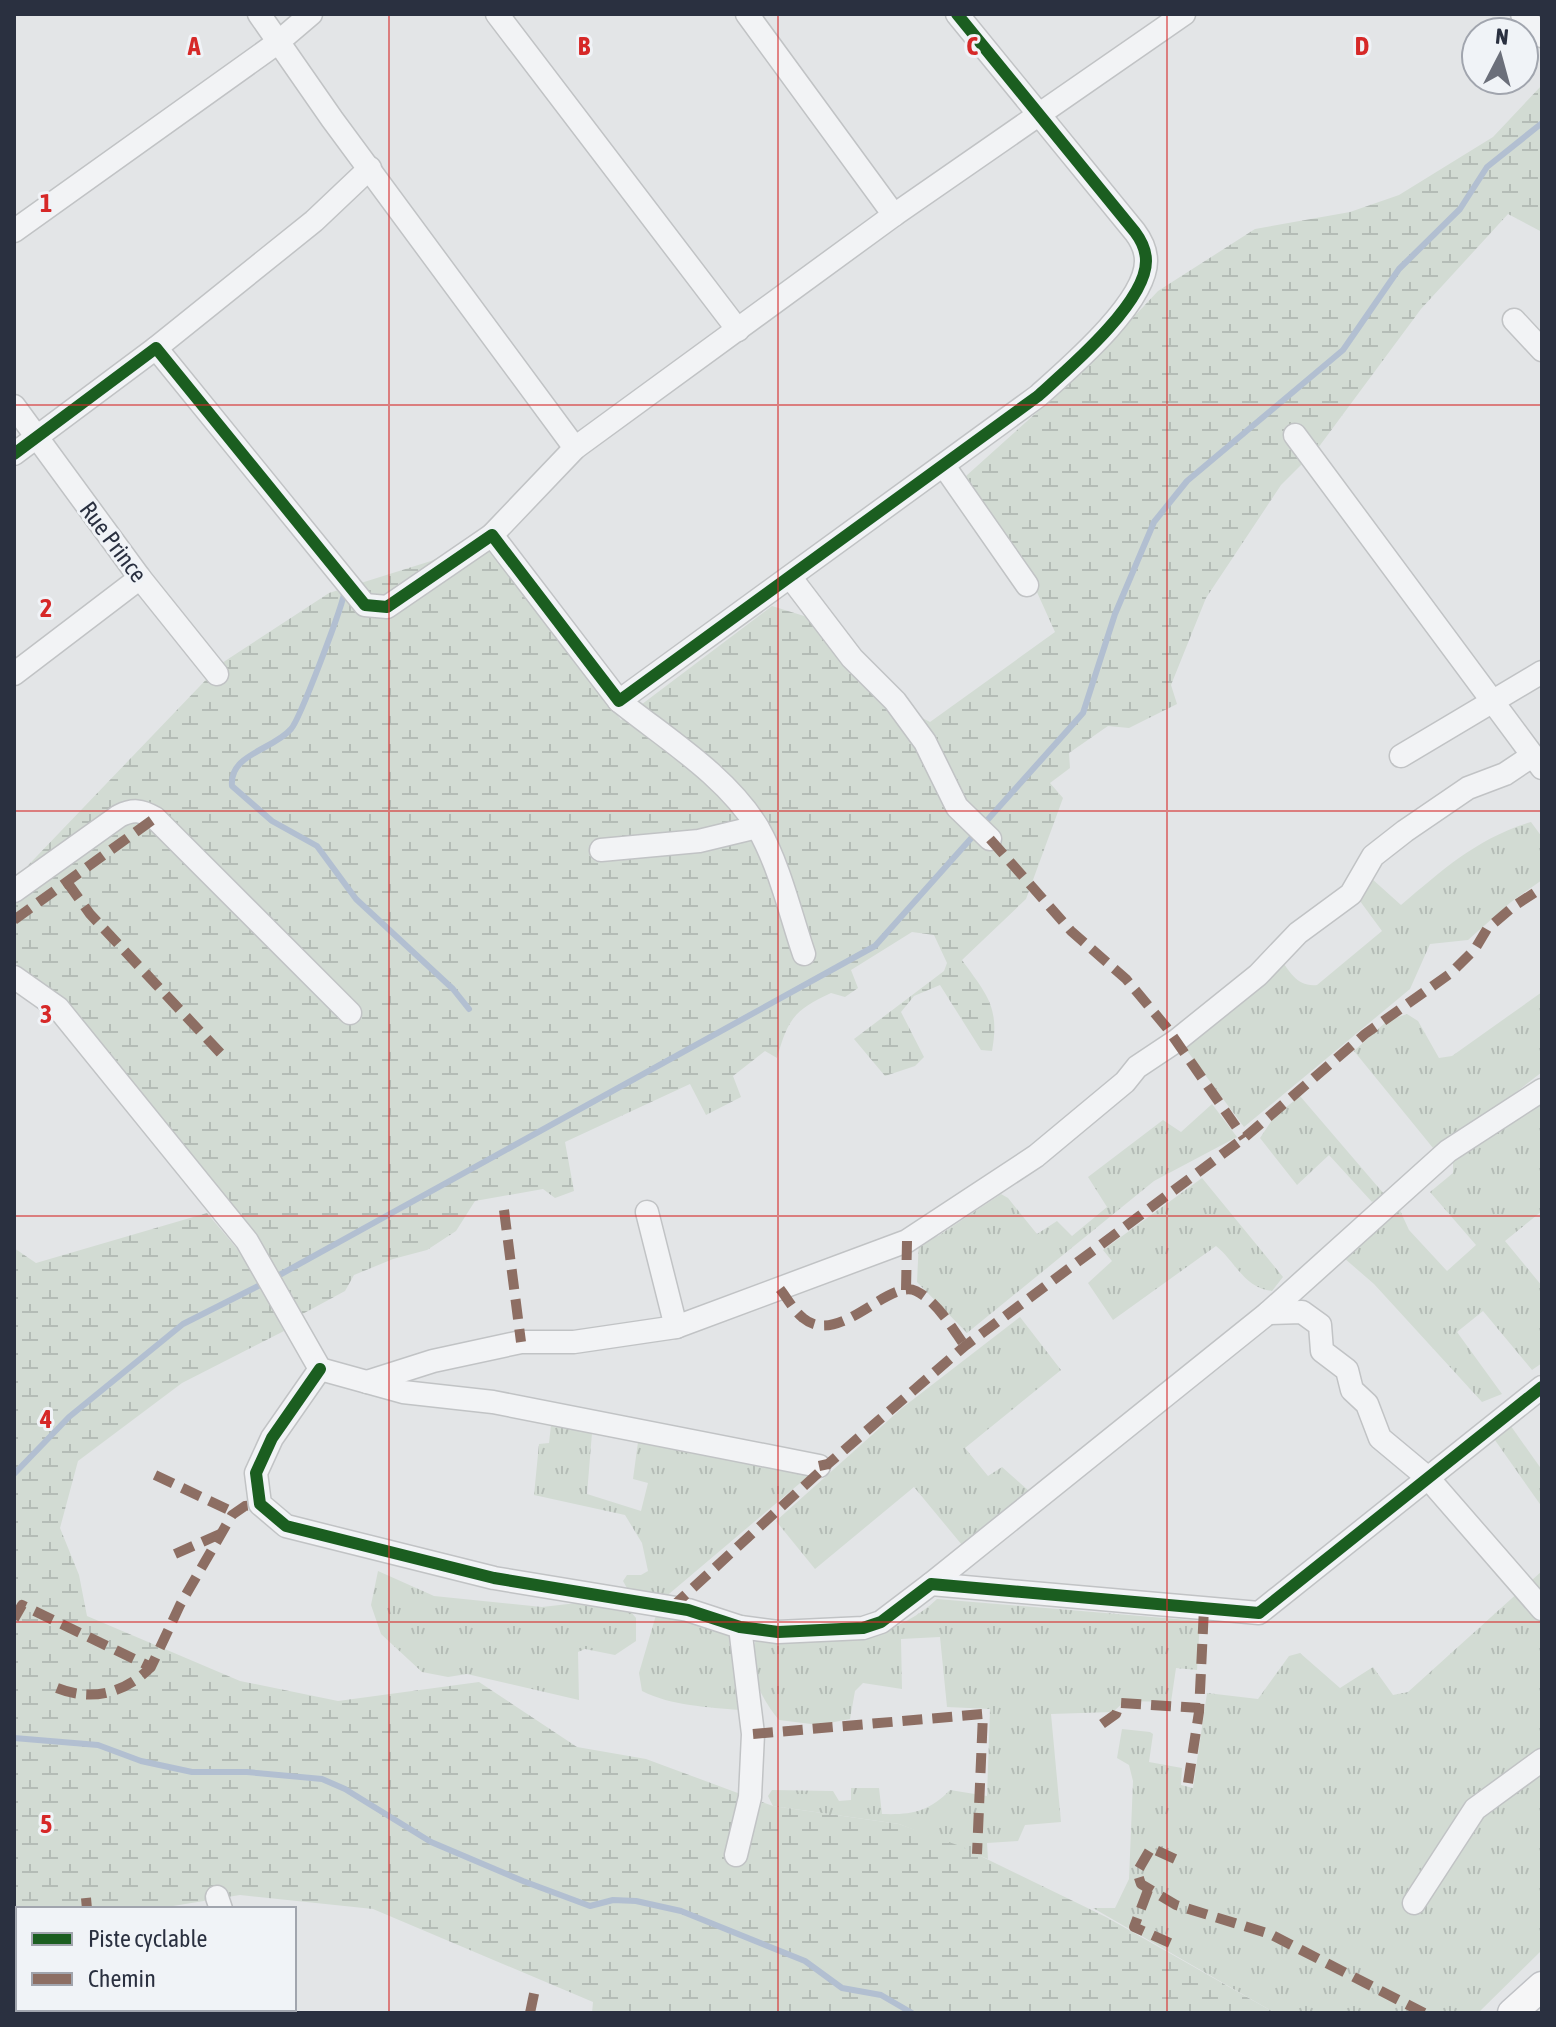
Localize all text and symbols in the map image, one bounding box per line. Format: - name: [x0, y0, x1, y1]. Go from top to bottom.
- north arrow: [1460, 16, 1540, 96]
- text: N: [1494, 23, 1510, 50]
- text: A: [187, 31, 201, 61]
- text: B: [578, 31, 591, 61]
- text: C: [966, 31, 978, 61]
- text: D: [1355, 31, 1369, 61]
- text: 1: [40, 188, 52, 218]
- street label: Rue Prince: [74, 496, 152, 587]
- text: 2: [40, 593, 52, 623]
- text: 3: [40, 999, 52, 1029]
- text: 4: [39, 1404, 52, 1434]
- text: 5: [40, 1809, 52, 1839]
- legend: [16, 1907, 296, 2011]
- text: Piste cyclable: [88, 1925, 207, 1952]
- text: Chemin: [88, 1965, 156, 1992]

